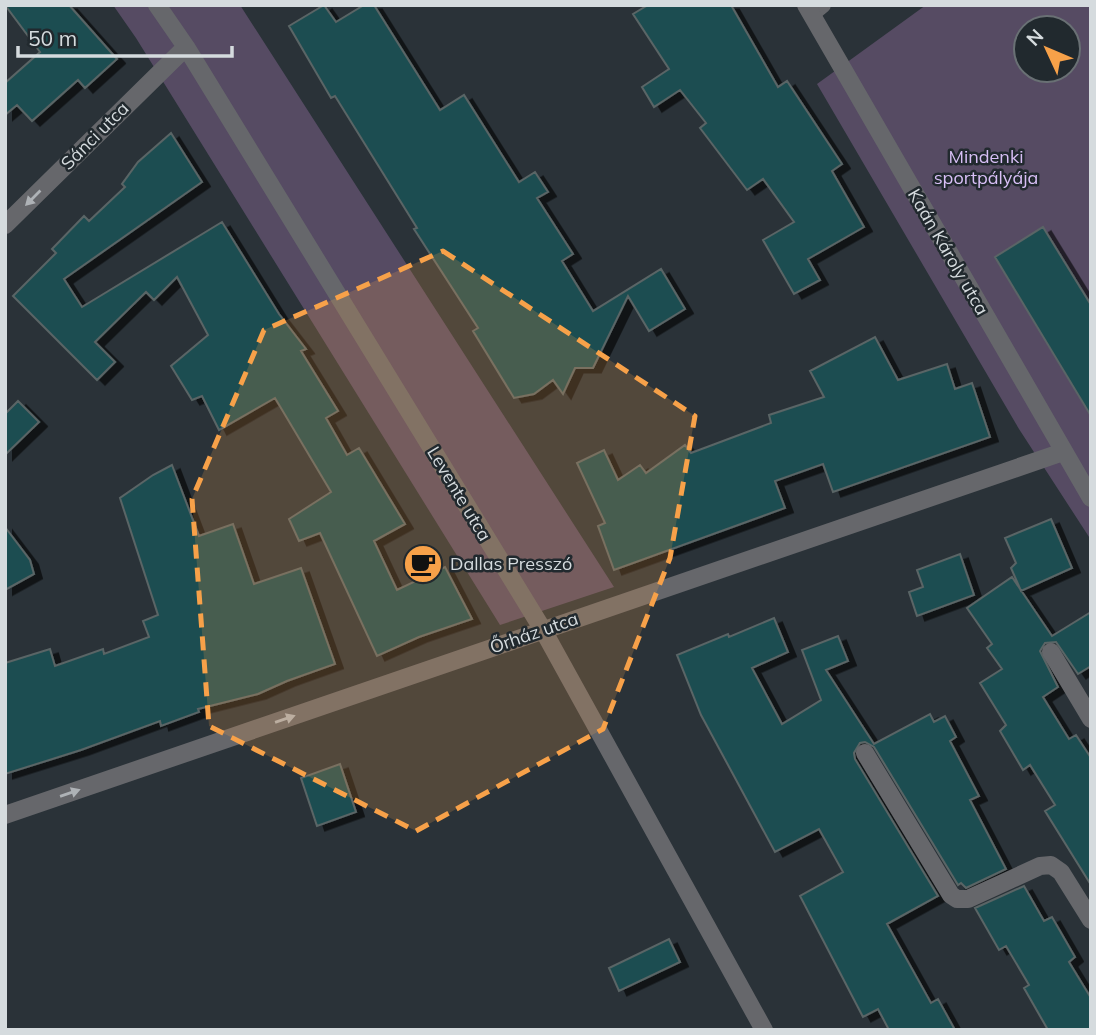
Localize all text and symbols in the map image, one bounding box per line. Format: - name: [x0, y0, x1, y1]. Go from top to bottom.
- scale bar: [18, 14, 231, 58]
- north arrow: [1012, 14, 1082, 84]
- text: N: [1021, 24, 1048, 51]
- text: 50 m: [28, 25, 77, 51]
- street label: Sánci utca: [56, 97, 133, 174]
- park label: Mindenki sportpályája: [934, 145, 1038, 189]
- street label: Kaán Károly utca: [903, 185, 994, 319]
- one-way arrow: [25, 189, 41, 206]
- street label: Levente utca: [422, 442, 497, 545]
- cafe icon: Dallas Presszó: [402, 543, 444, 585]
- place label: Dallas Presszó: [450, 552, 572, 575]
- street label: Őrház utca: [487, 607, 581, 658]
- one-way arrow: [274, 713, 295, 724]
- one-way arrow: [59, 787, 80, 798]

